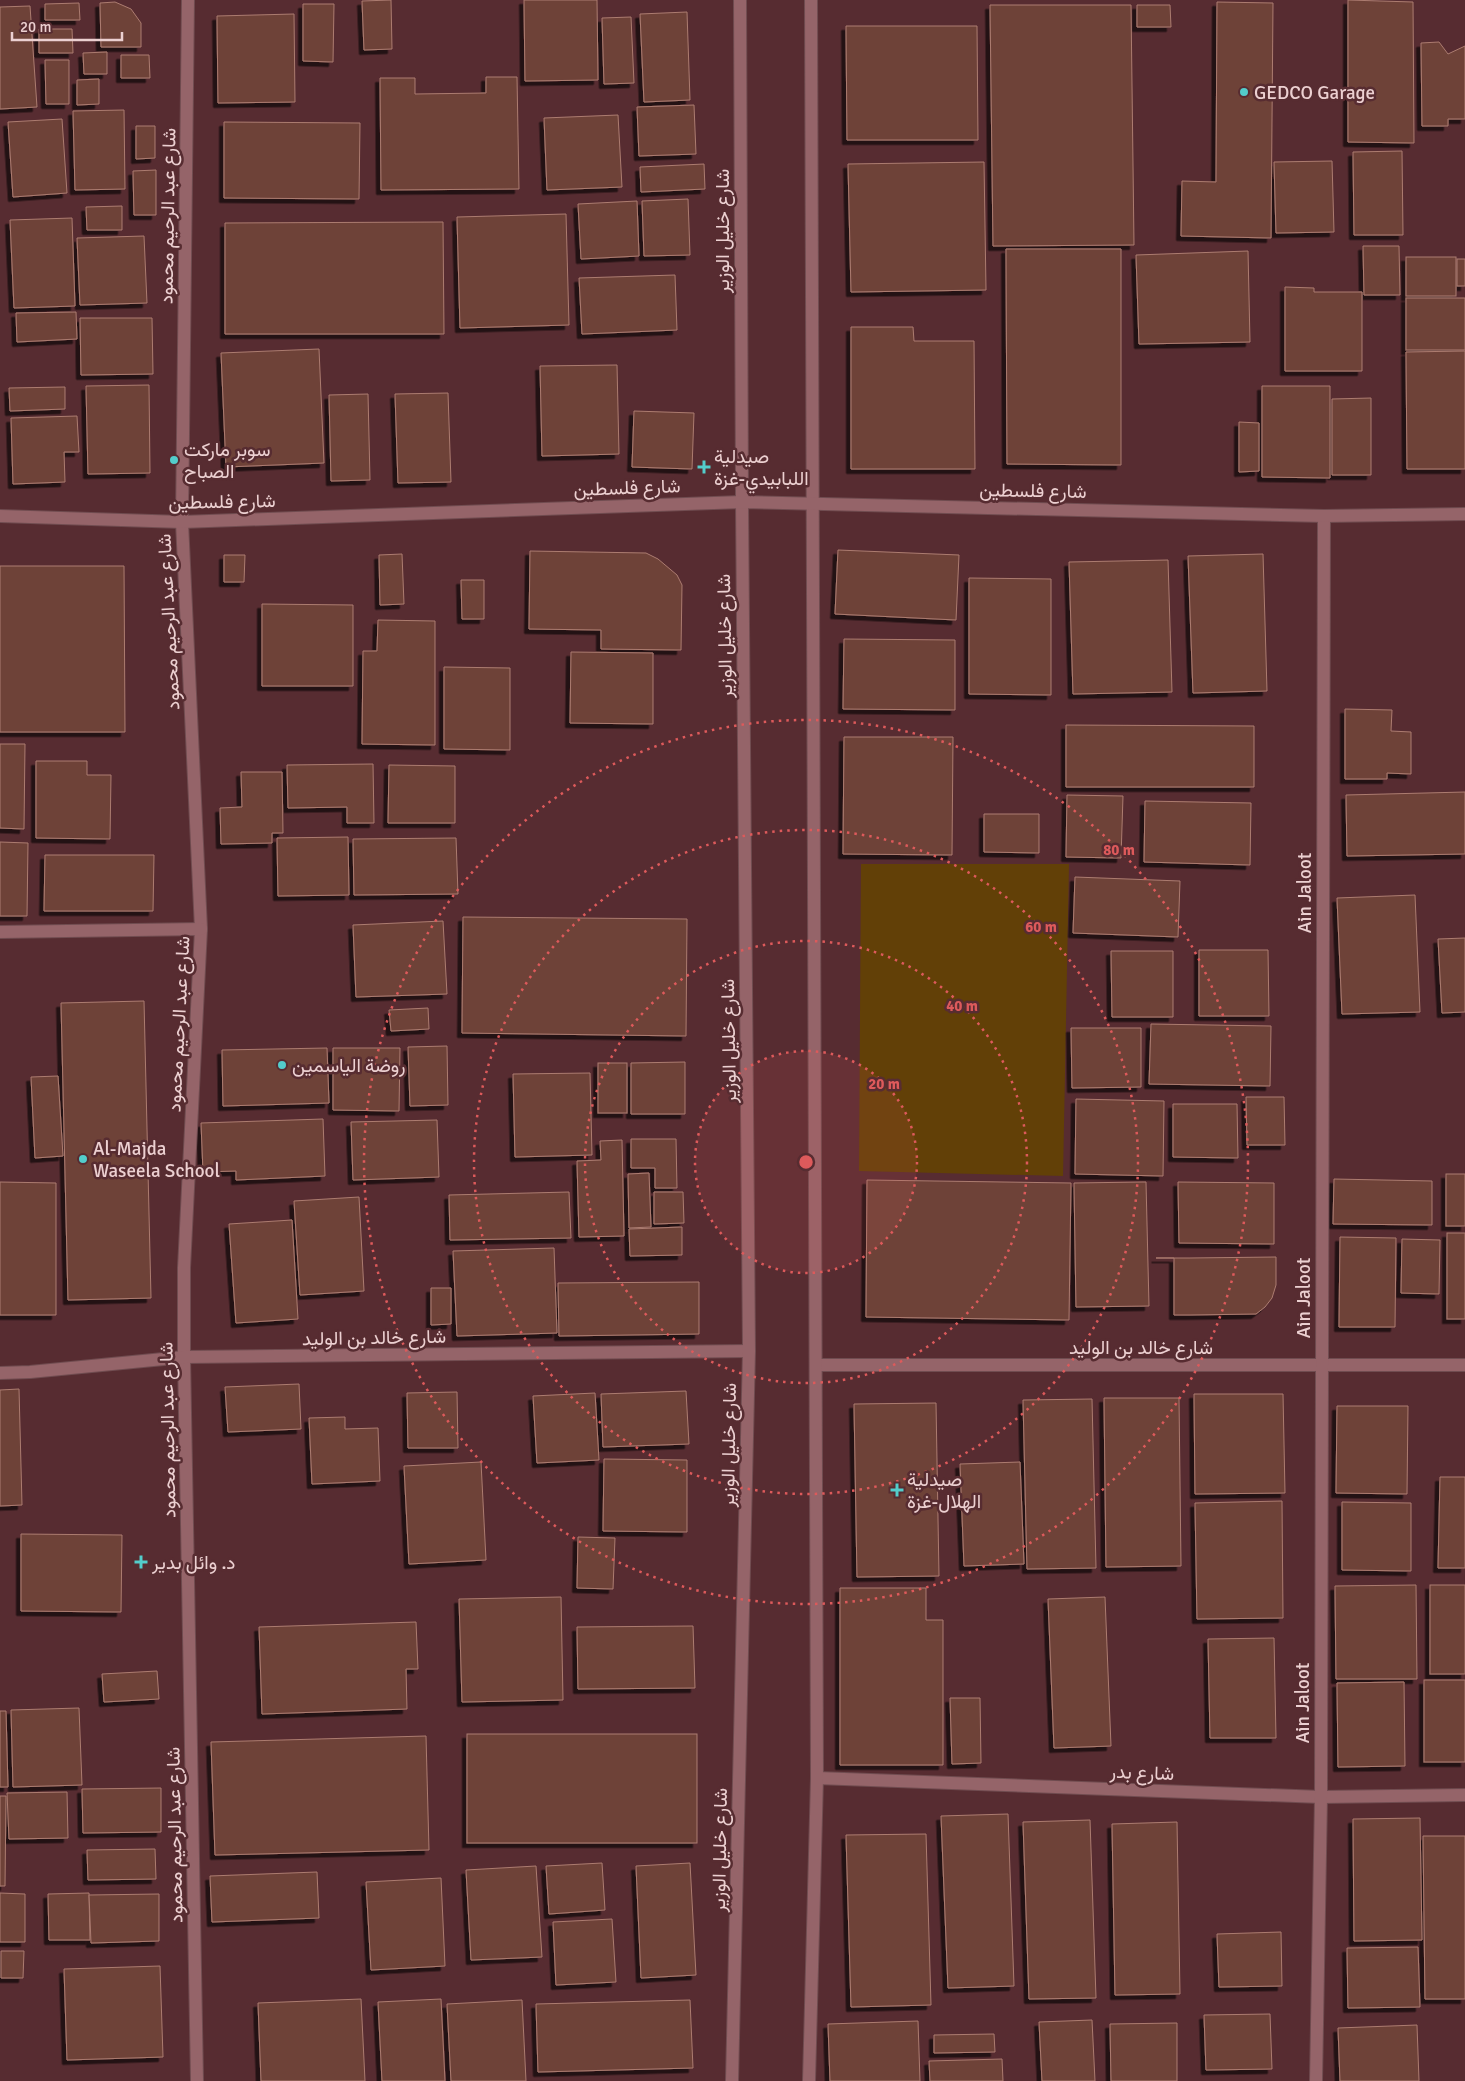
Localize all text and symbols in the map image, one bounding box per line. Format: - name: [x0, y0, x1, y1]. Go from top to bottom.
- scale bar: [12, 10, 122, 42]
- text: 20 m: [20, 18, 51, 36]
- place label: GEDCO Garage: [1254, 81, 1375, 105]
- marker: GEDCO Garage: [1238, 86, 1250, 98]
- street label: شارع عبد الرحيم محمود: [154, 128, 182, 304]
- street label: شارع خليل الوزير: [711, 169, 735, 294]
- place label: سوبر ماركت الصباح: [184, 438, 271, 484]
- place label: صيدلية اللبابيدي-غزة: [714, 445, 809, 494]
- marker: سوبر ماركت الصباح: [168, 454, 180, 466]
- marker: صيدلية اللبابيدي-غزة: [698, 461, 710, 473]
- street label: شارع فلسطين: [573, 474, 681, 502]
- street label: شارع فلسطين: [979, 478, 1087, 504]
- street label: شارع فلسطين: [168, 489, 276, 515]
- street label: شارع عبد الرحيم محمود: [152, 533, 186, 711]
- street label: شارع خليل الوزير: [712, 574, 738, 699]
- text: 80 m: [1103, 841, 1135, 859]
- street label: Ain Jaloot: [1293, 852, 1317, 933]
- text: 60 m: [1025, 918, 1057, 936]
- street label: شارع عبد الرحيم محمود: [162, 935, 196, 1113]
- street label: شارع خليل الوزير: [716, 979, 742, 1104]
- text: 40 m: [946, 997, 978, 1015]
- place label: روضة الياسمين: [292, 1054, 405, 1078]
- marker: روضة الياسمين: [276, 1059, 288, 1071]
- text: 20 m: [868, 1075, 900, 1093]
- place label: Al-Majda Waseela School: [93, 1137, 220, 1183]
- marker: Al-Majda Waseela School: [77, 1153, 89, 1165]
- centre of rings: [797, 1153, 815, 1171]
- street label: Ain Jaloot: [1292, 1257, 1316, 1338]
- street label: شارع خالد بن الوليد: [302, 1325, 446, 1351]
- street label: شارع خالد بن الوليد: [1069, 1336, 1213, 1360]
- street label: شارع عبد الرحيم محمود: [154, 1342, 182, 1518]
- street label: شارع خليل الوزير: [716, 1383, 742, 1508]
- place label: صيدلية الهلال-غزة: [907, 1468, 981, 1514]
- marker: صيدلية الهلال-غزة: [891, 1484, 903, 1496]
- place label: د. وائل بدير: [151, 1551, 235, 1575]
- marker: د. وائل بدير: [134, 1555, 148, 1569]
- street label: Ain Jaloot: [1291, 1662, 1315, 1743]
- street label: شارع عبد الرحيم محمود: [161, 1747, 189, 1923]
- street label: شارع بدر: [1108, 1760, 1175, 1786]
- street label: شارع خليل الوزير: [707, 1788, 733, 1913]

